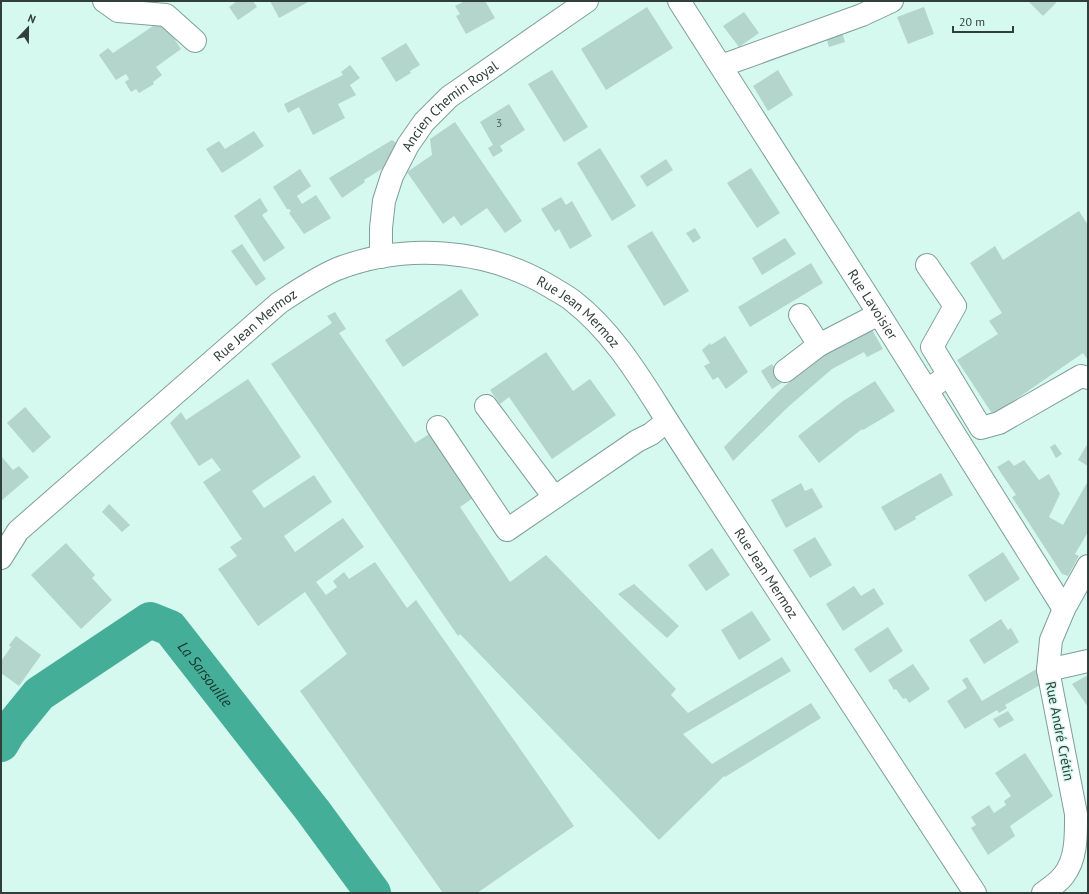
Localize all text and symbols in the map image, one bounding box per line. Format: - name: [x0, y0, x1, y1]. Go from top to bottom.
- north arrow: [8, 8, 48, 48]
- scale bar: [953, 8, 1013, 34]
- text: N: [26, 11, 38, 27]
- text: 20 m: [959, 14, 985, 29]
- street label: Ancien Chemin Royal: [397, 57, 501, 154]
- house number: 3: [496, 115, 502, 130]
- street label: Rue Lavoisier: [844, 266, 902, 343]
- street label: Rue Jean Mermoz: [534, 272, 624, 352]
- street label: Rue Jean Mermoz: [209, 285, 300, 365]
- street label: Rue Jean Mermoz: [730, 525, 802, 622]
- water label: La Sarsouille: [174, 637, 237, 710]
- street label: Rue André Crétin: [1042, 680, 1078, 782]

